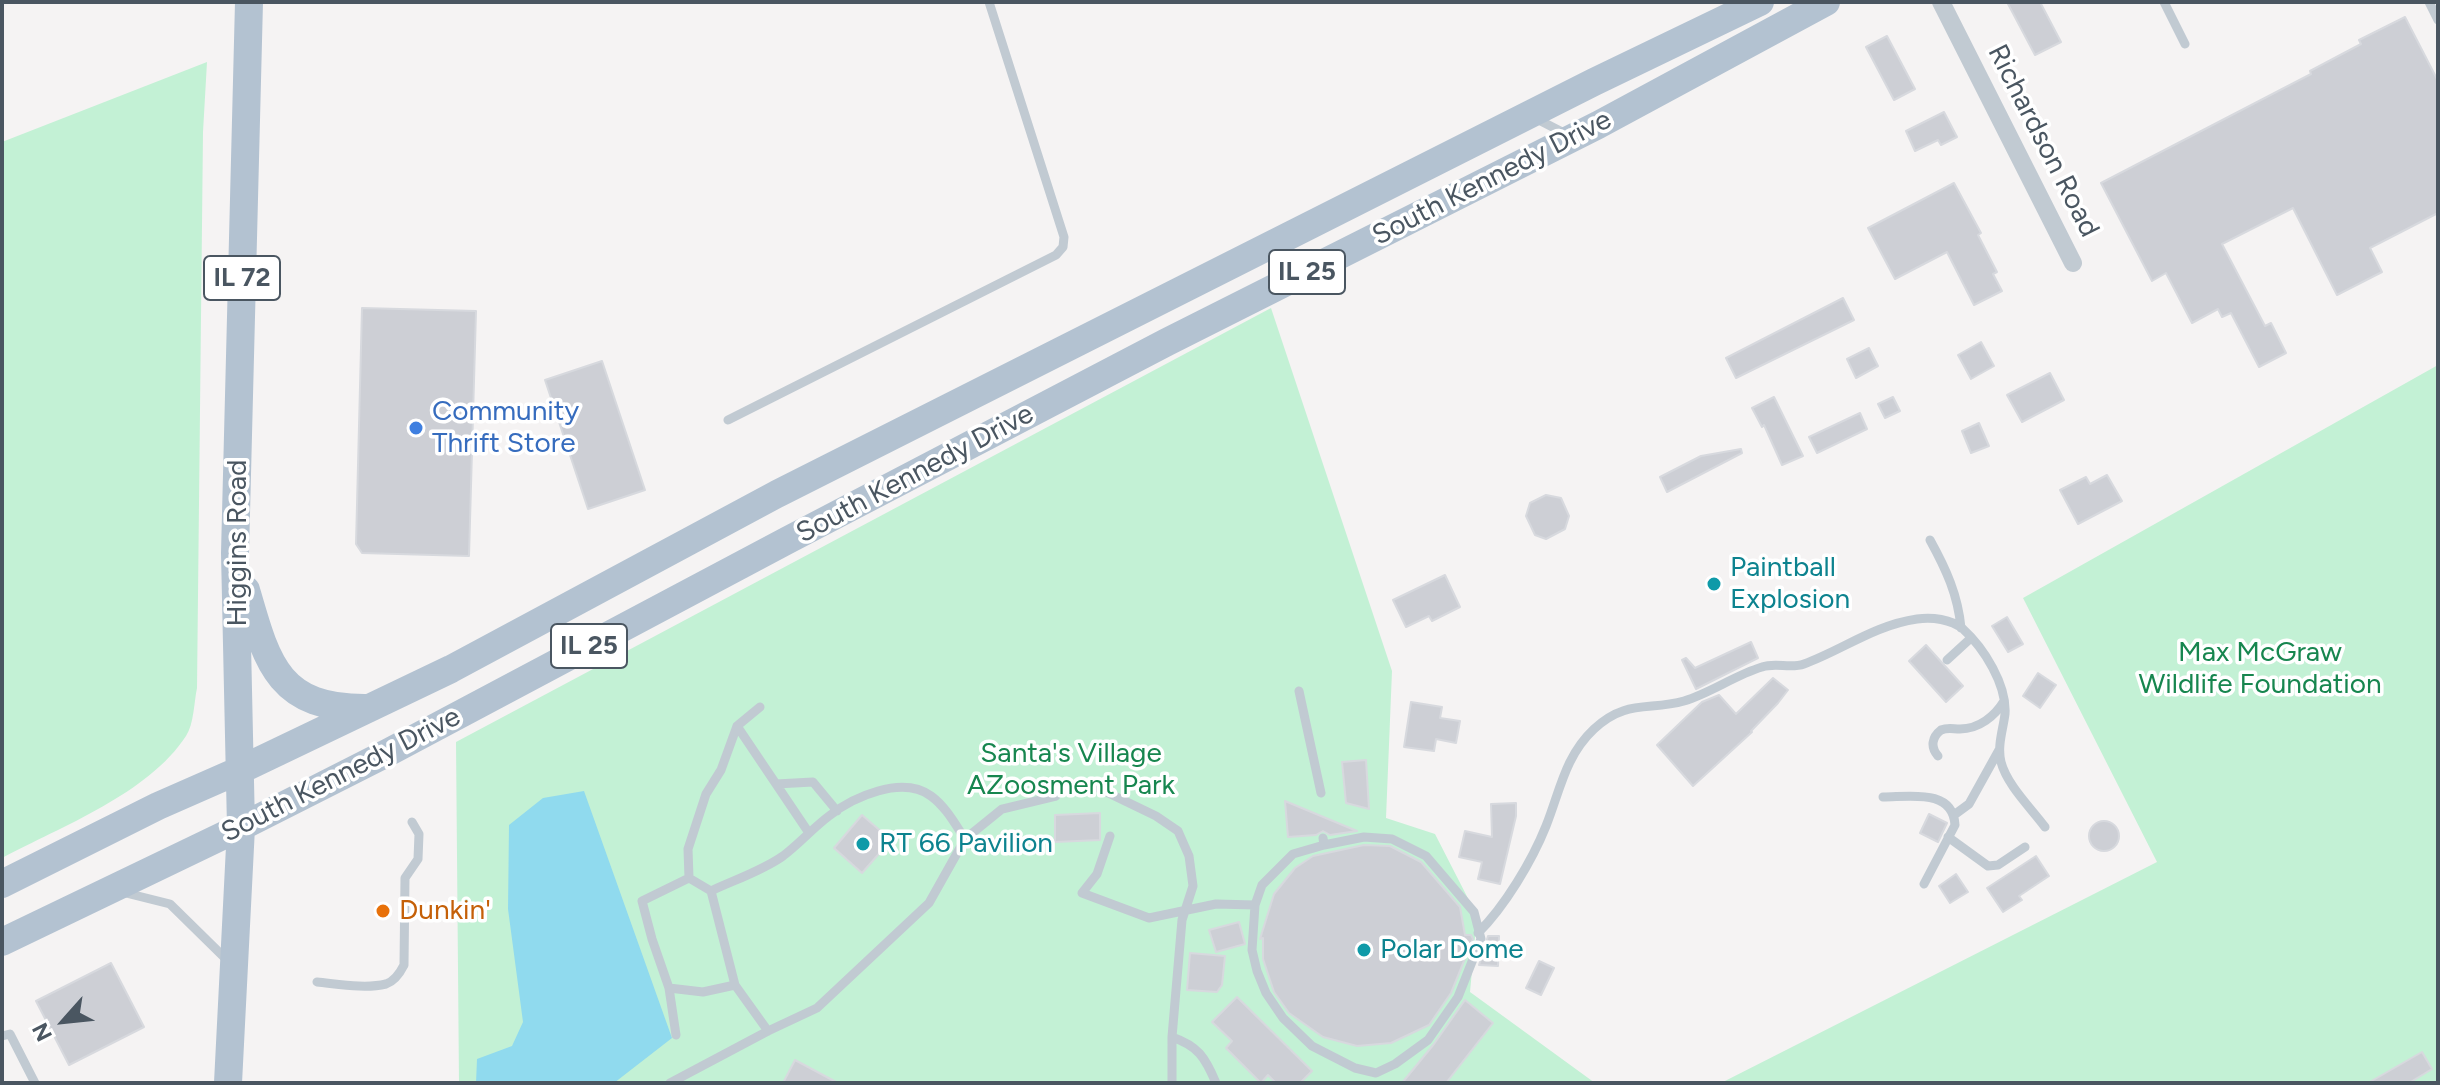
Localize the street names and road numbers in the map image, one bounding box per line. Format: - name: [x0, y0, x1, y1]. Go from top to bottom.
- street label: Richardson Road: [1980, 39, 2106, 243]
- street label: South Kennedy Drive: [1367, 103, 1617, 253]
- road number: IL 25: [1269, 250, 1345, 294]
- road number: IL 72: [204, 256, 280, 300]
- street label: South Kennedy Drive: [791, 397, 1039, 551]
- street label: Higgins Road: [221, 460, 255, 626]
- road number: IL 25: [551, 624, 627, 668]
- street label: South Kennedy Drive: [216, 700, 466, 850]

